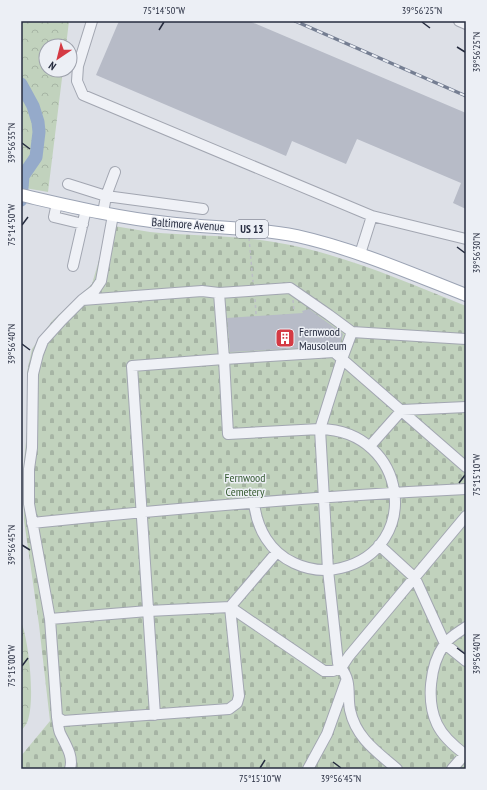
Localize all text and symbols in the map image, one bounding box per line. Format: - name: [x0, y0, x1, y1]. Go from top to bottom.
- text: 75°14'50"W: [143, 4, 185, 17]
- text: 39°56'25"N: [402, 4, 442, 17]
- text: 39°56'25"N: [470, 32, 483, 72]
- north arrow: [38, 38, 78, 78]
- text: N: [46, 59, 59, 74]
- text: 39°56'35"N: [5, 123, 18, 163]
- text: 75°14'50"W: [5, 204, 18, 246]
- street label: Baltimore Avenue: [151, 214, 225, 234]
- road number: US 13: [236, 220, 268, 238]
- text: 39°56'30"N: [470, 233, 483, 273]
- text: 39°56'40"N: [5, 324, 18, 364]
- place label: Fernwood Mausoleum: [299, 324, 347, 353]
- building icon: Fernwood Mausoleum: [274, 327, 296, 349]
- text: 75°15'10"W: [470, 454, 483, 496]
- park label: Fernwood Cemetery: [224, 470, 266, 499]
- text: 39°56'45"N: [5, 525, 18, 565]
- text: 39°56'40"N: [470, 634, 483, 674]
- text: 75°15'00"W: [5, 645, 18, 687]
- text: 75°15'10"W: [239, 772, 281, 785]
- text: 39°56'45"N: [321, 772, 361, 785]

